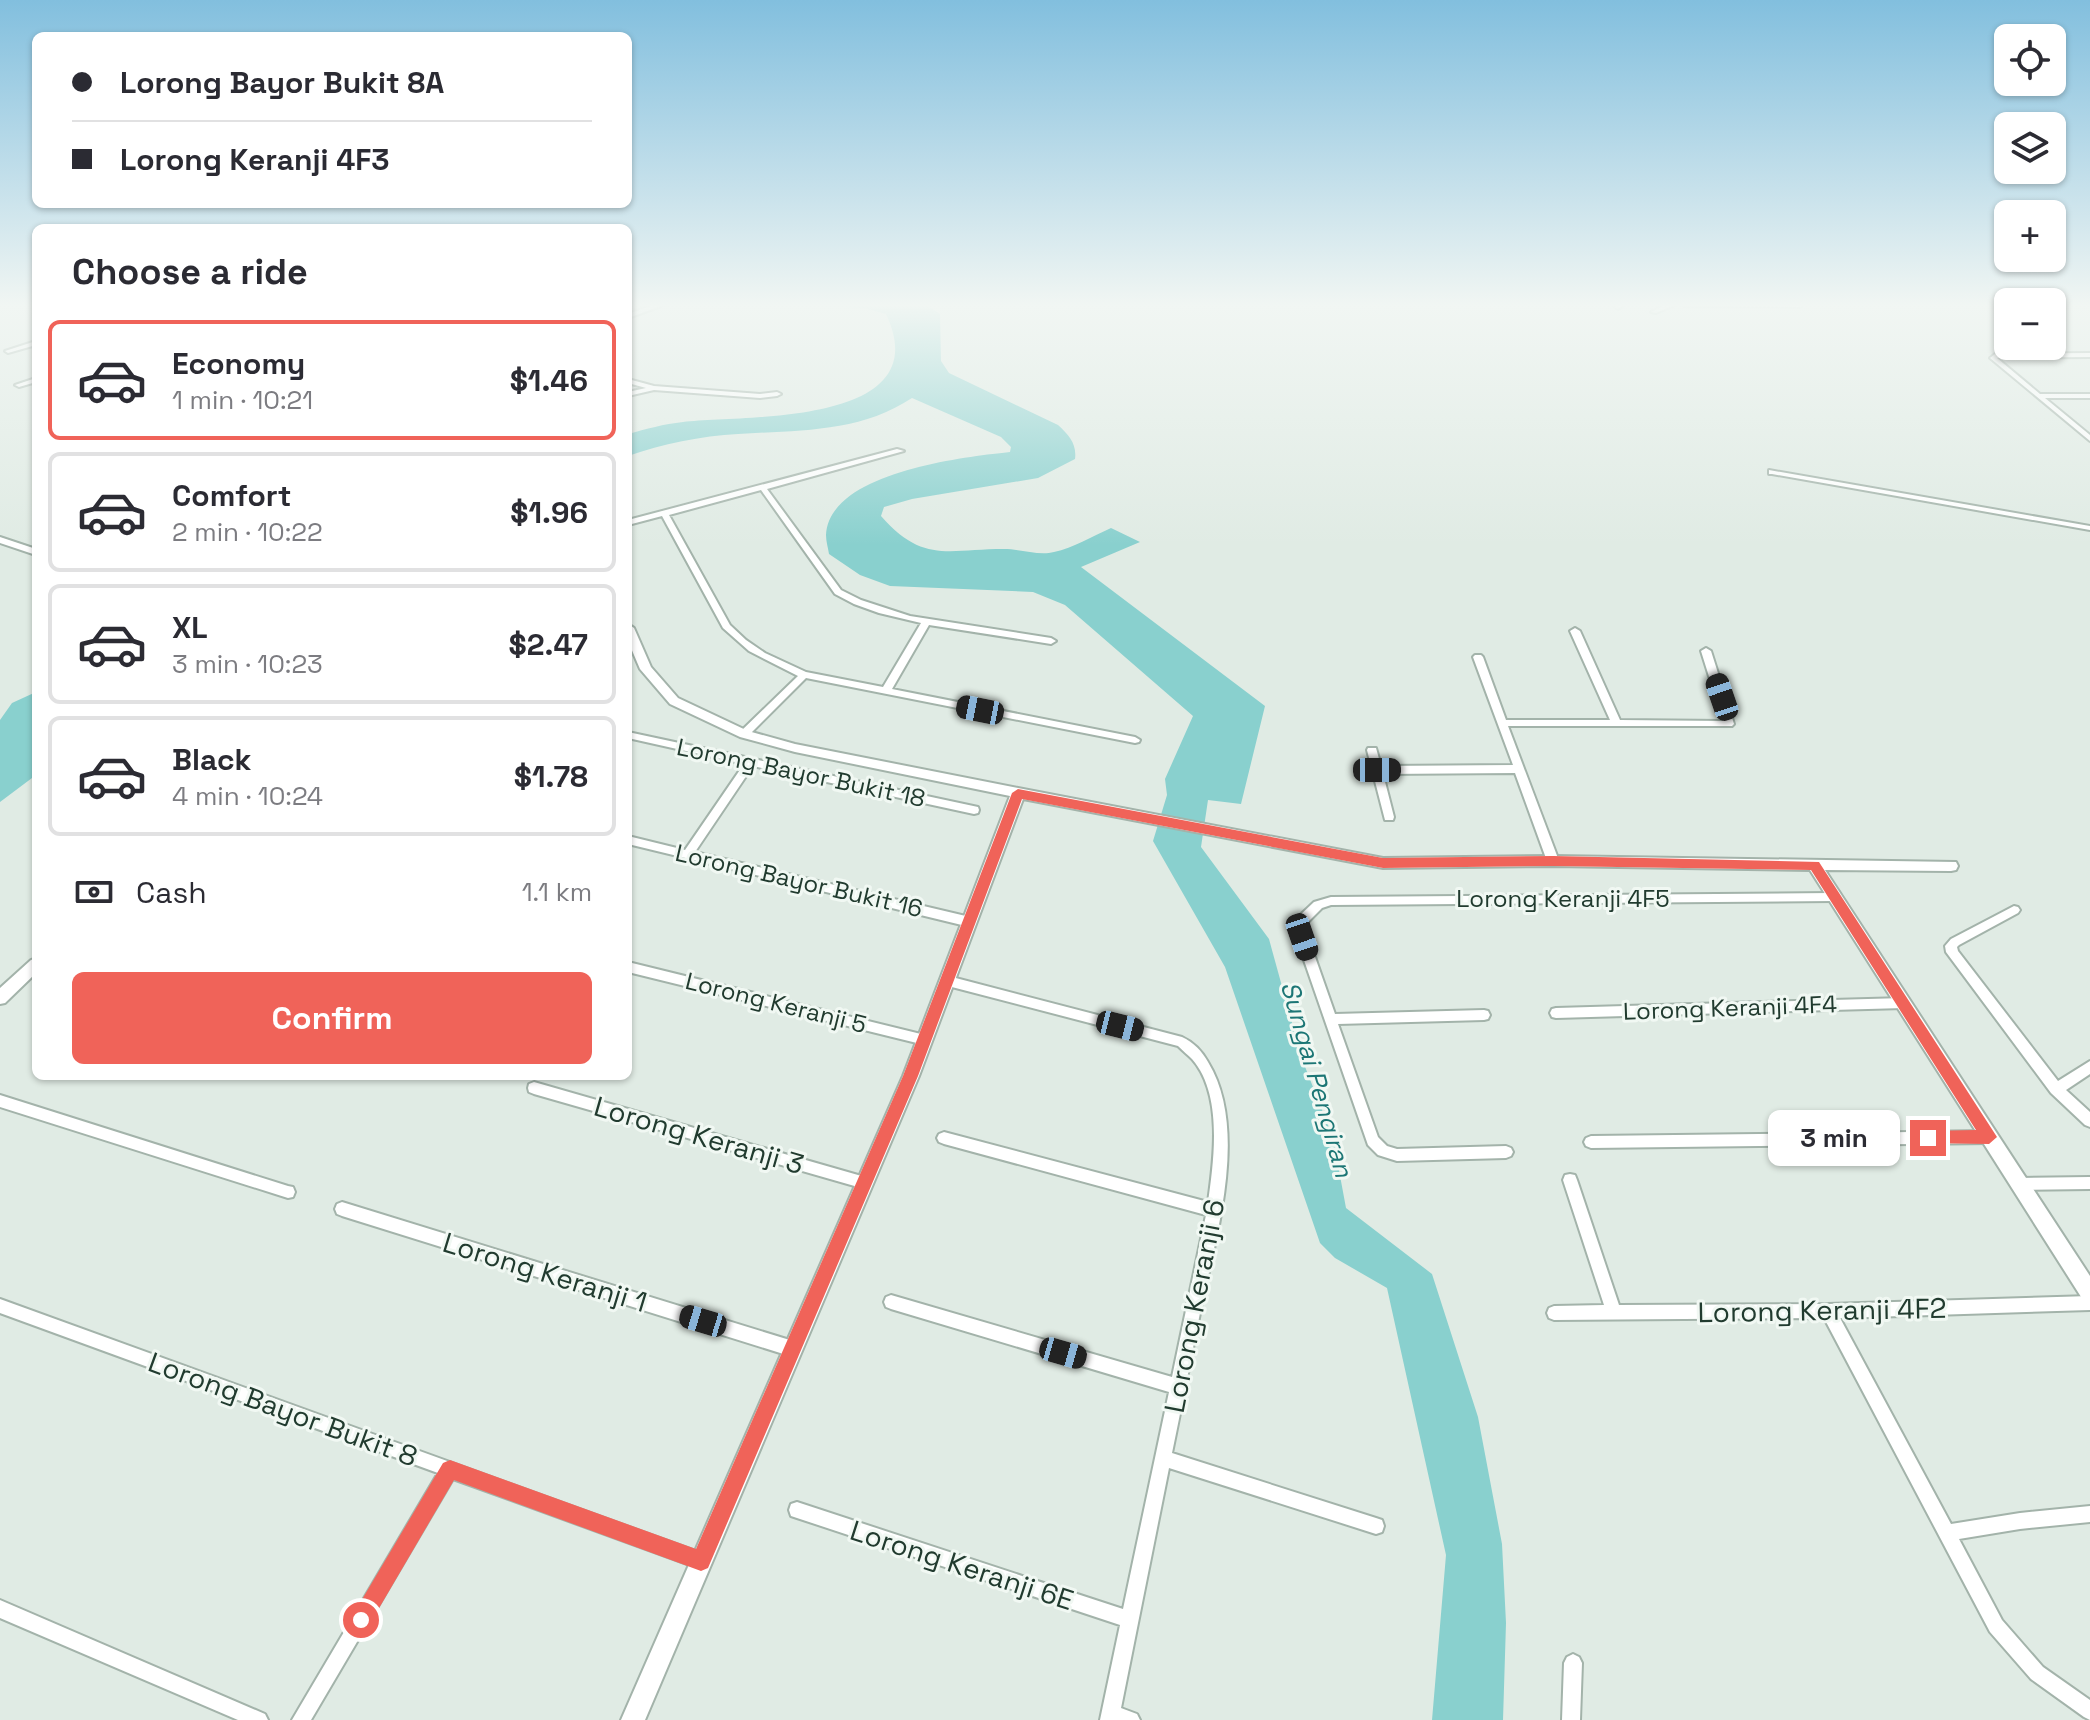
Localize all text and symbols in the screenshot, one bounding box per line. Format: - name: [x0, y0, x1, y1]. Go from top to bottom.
- map controls: [1994, 24, 2066, 360]
- button: locate: [1994, 24, 2066, 96]
- text: Lorong Bayor Bukit 8A: [120, 63, 444, 102]
- button: layers: [1994, 112, 2066, 184]
- text: Lorong Keranji 4F3: [120, 140, 390, 179]
- button: +: [1994, 200, 2066, 272]
- text: Choose a ride: [72, 249, 308, 295]
- button: −: [1994, 288, 2066, 360]
- icon: car: [76, 344, 148, 416]
- text: Economy: [172, 344, 305, 383]
- text: $1.46: [510, 361, 588, 400]
- text: 1 min · 10:21: [172, 383, 313, 417]
- icon: car: [76, 476, 148, 548]
- text: Comfort: [172, 476, 291, 515]
- text: $1.96: [510, 493, 588, 532]
- text: 2 min · 10:22: [172, 515, 323, 549]
- icon: car: [76, 608, 148, 680]
- text: XL: [172, 608, 208, 647]
- text: $2.47: [509, 625, 588, 664]
- text: 3 min · 10:23: [172, 647, 323, 681]
- car: [1703, 670, 1741, 724]
- car: [954, 694, 1006, 726]
- street label: Lorong Bayor Bukit 18: [674, 731, 928, 814]
- icon: car: [76, 740, 148, 812]
- text: Black: [172, 740, 251, 779]
- text: $1.78: [514, 757, 588, 796]
- car: [1353, 758, 1401, 782]
- text: 4 min · 10:24: [172, 779, 323, 813]
- street label: Lorong Bayor Bukit 16: [672, 837, 926, 924]
- icon: cash: [72, 870, 116, 914]
- text: Cash: [136, 873, 207, 912]
- text: 1.1 km: [522, 875, 592, 909]
- street label: Lorong Keranji 4F5: [1456, 883, 1670, 914]
- car: [1283, 910, 1321, 964]
- street label: Lorong Keranji 5: [682, 965, 870, 1040]
- button: Confirm: [72, 972, 592, 1064]
- water label: Sungai Pengiran: [1273, 977, 1362, 1182]
- street label: Lorong Keranji 4F4: [1622, 988, 1837, 1027]
- car: [1094, 1009, 1146, 1043]
- street label: Lorong Keranji 3: [590, 1088, 808, 1182]
- callout: 3 min: [1768, 1110, 1900, 1166]
- route end: [1910, 1120, 1946, 1156]
- text: 3 min: [1800, 1121, 1868, 1155]
- street label: Lorong Keranji 6: [1156, 1196, 1232, 1416]
- street label: Lorong Keranji 1: [439, 1224, 651, 1320]
- street label: Lorong Keranji 4F2: [1697, 1290, 1947, 1330]
- car: [677, 1303, 729, 1339]
- car: [1037, 1335, 1089, 1371]
- street label: Lorong Bayor Bukit 8: [144, 1344, 422, 1474]
- street label: Lorong Keranji 6E: [846, 1512, 1078, 1618]
- route start: [343, 1602, 379, 1638]

